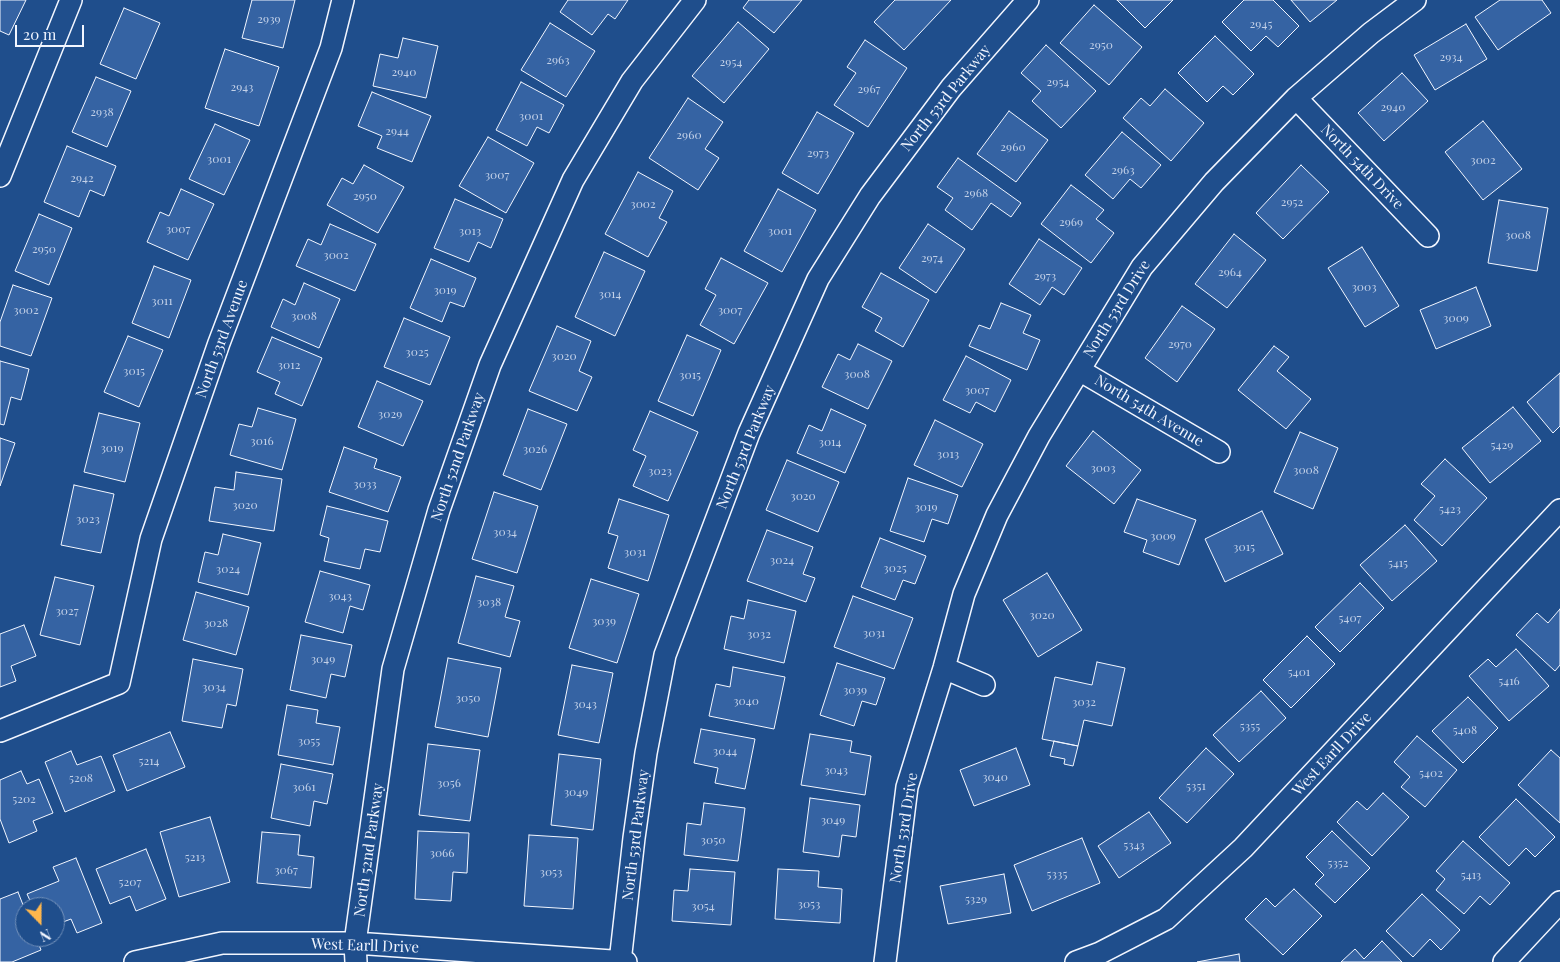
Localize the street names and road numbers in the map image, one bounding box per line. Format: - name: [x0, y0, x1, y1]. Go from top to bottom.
- street label: North 53rd Parkway: [897, 41, 995, 155]
- street label: North 54th Drive: [1317, 121, 1407, 213]
- street label: North 53rd Drive: [1080, 257, 1154, 361]
- street label: North 53rd Avenue: [192, 277, 252, 401]
- street label: North 54th Avenue: [1091, 371, 1207, 451]
- street label: North 53rd Parkway: [713, 382, 779, 512]
- street label: North 52nd Parkway: [428, 390, 488, 524]
- street label: West Earll Drive: [1289, 708, 1375, 800]
- street label: North 53rd Parkway: [619, 768, 653, 902]
- street label: North 53rd Drive: [886, 771, 922, 885]
- street label: North 52nd Parkway: [351, 782, 387, 918]
- street label: West Earll Drive: [311, 935, 419, 957]

